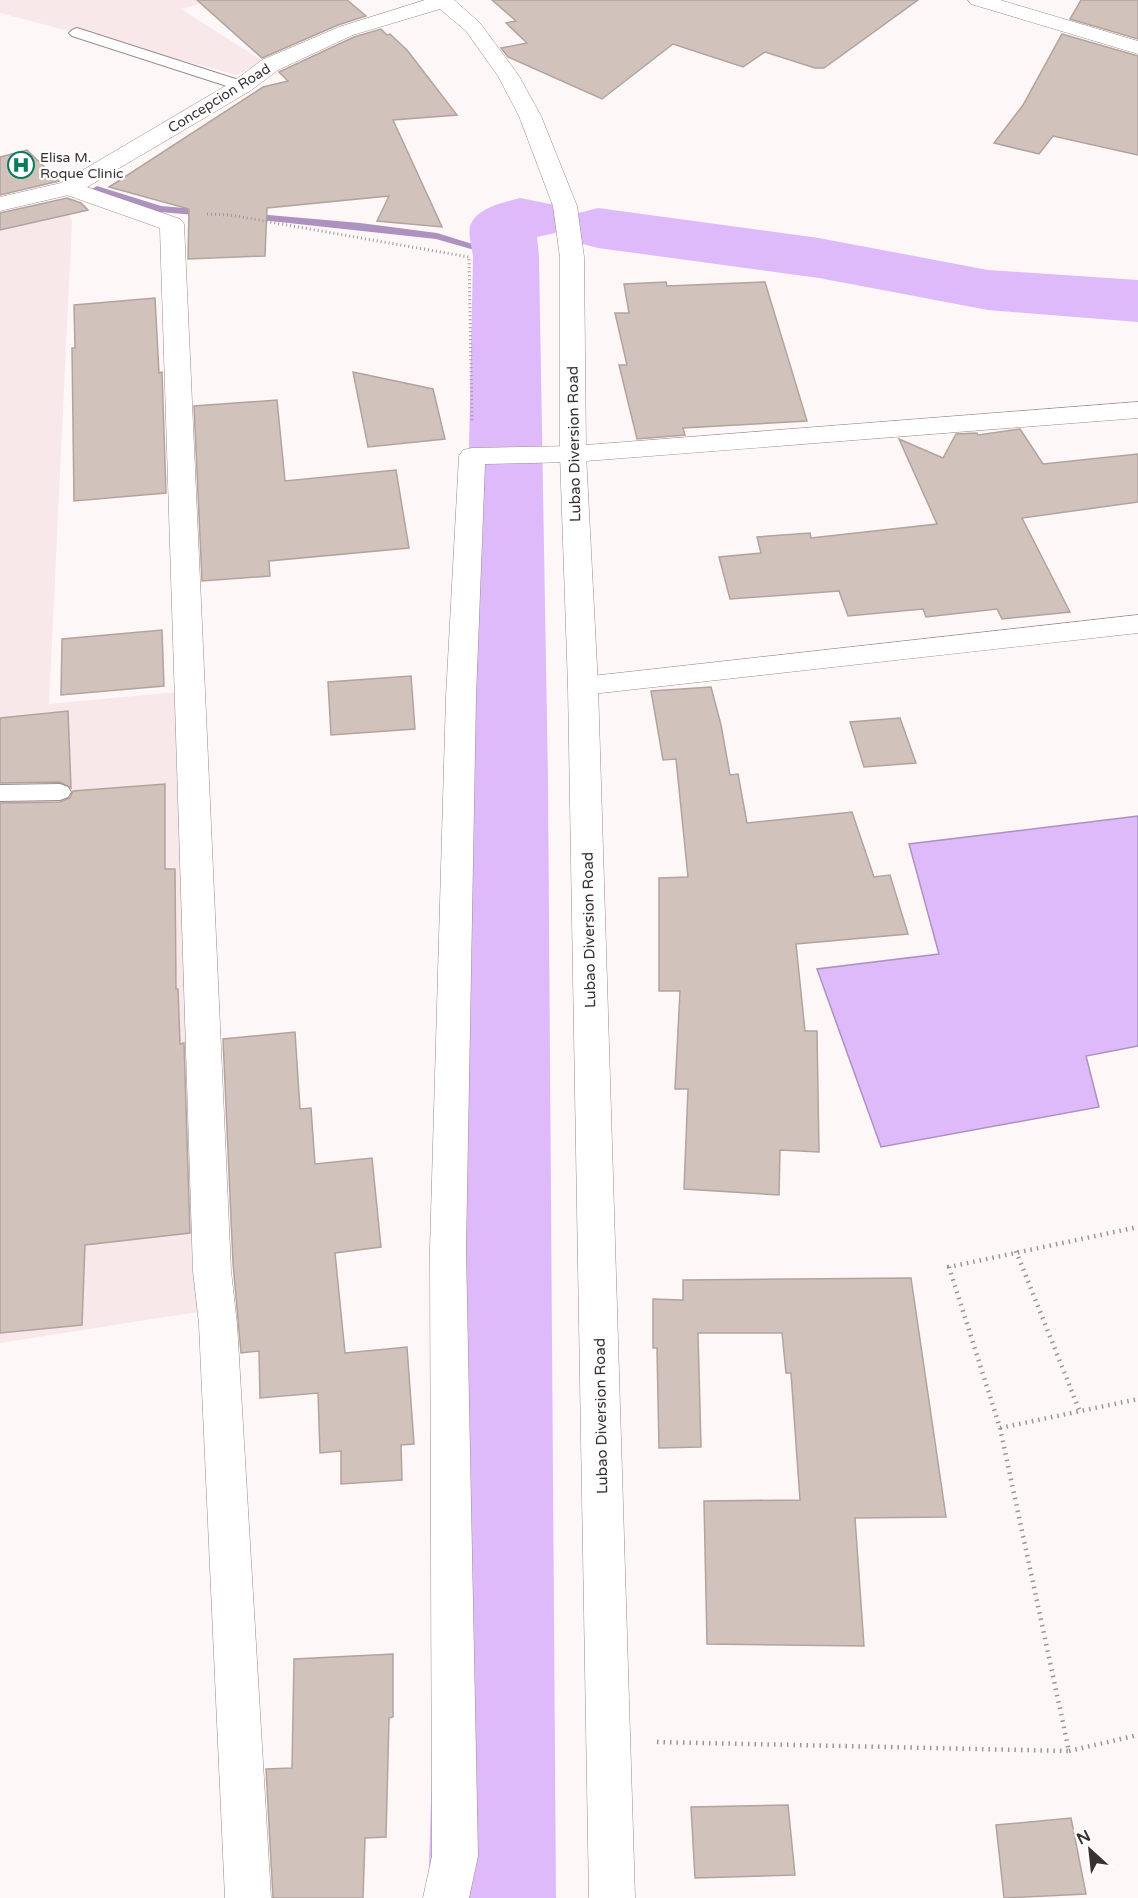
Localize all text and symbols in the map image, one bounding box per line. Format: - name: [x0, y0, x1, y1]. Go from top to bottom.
- street label: Concepcion Road: [165, 60, 274, 137]
- place label: Elisa M. Roque Clinic: [40, 149, 124, 182]
- hospital icon: Elisa M. Roque Clinic: [6, 150, 36, 180]
- street label: Lubao Diversion Road: [564, 366, 584, 522]
- street label: Lubao Diversion Road: [579, 852, 599, 1008]
- street label: Lubao Diversion Road: [591, 1338, 611, 1494]
- north arrow: [1060, 1820, 1120, 1880]
- text: N: [1073, 1826, 1094, 1849]

